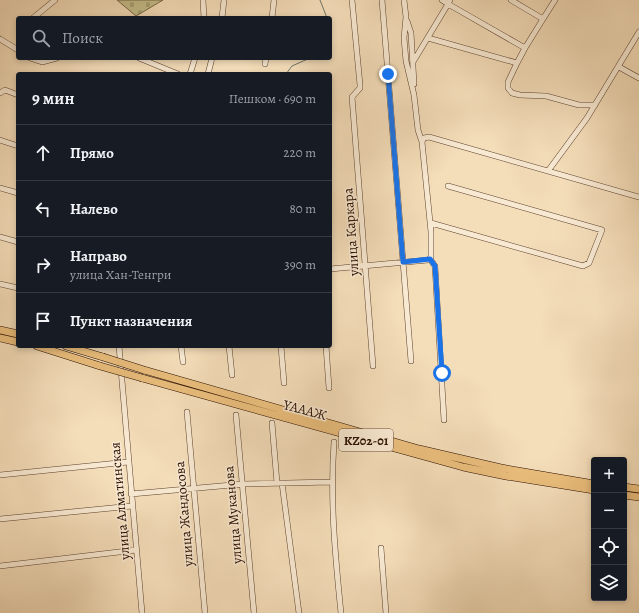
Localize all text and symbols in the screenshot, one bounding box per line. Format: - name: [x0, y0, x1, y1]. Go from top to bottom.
- search box: [16, 16, 332, 60]
- icon: search: [30, 27, 52, 49]
- text: Поиск: [62, 28, 103, 48]
- route end: [379, 65, 397, 83]
- text: 9 мин: [32, 87, 74, 110]
- text: Пешком · 690 m: [229, 90, 316, 107]
- icon: ahead: [32, 142, 54, 164]
- text: Прямо: [70, 143, 114, 163]
- text: 220 m: [283, 144, 316, 161]
- street label: улица Каркара: [338, 187, 364, 278]
- icon: left: [32, 198, 54, 220]
- text: Налево: [70, 199, 118, 219]
- text: 80 m: [289, 200, 316, 217]
- text: Направо: [70, 246, 127, 266]
- icon: right: [32, 254, 54, 276]
- text: 390 m: [284, 256, 316, 273]
- text: улица Хан-Тенгри: [70, 266, 171, 283]
- icon: arrive: [32, 310, 54, 332]
- text: Пункт назначения: [70, 311, 192, 331]
- route start: [433, 364, 451, 382]
- street label: ҮАААЖ: [280, 395, 329, 425]
- road number: KZ02-01: [339, 429, 393, 451]
- street label: улица Алматинская: [105, 441, 135, 562]
- map controls: [591, 457, 627, 601]
- button: +: [591, 457, 627, 493]
- street label: улица Жандосова: [170, 460, 198, 569]
- street label: улица Муканова: [219, 465, 247, 566]
- button: −: [591, 493, 627, 529]
- button: locate: [591, 529, 627, 565]
- button: layers: [591, 565, 627, 601]

